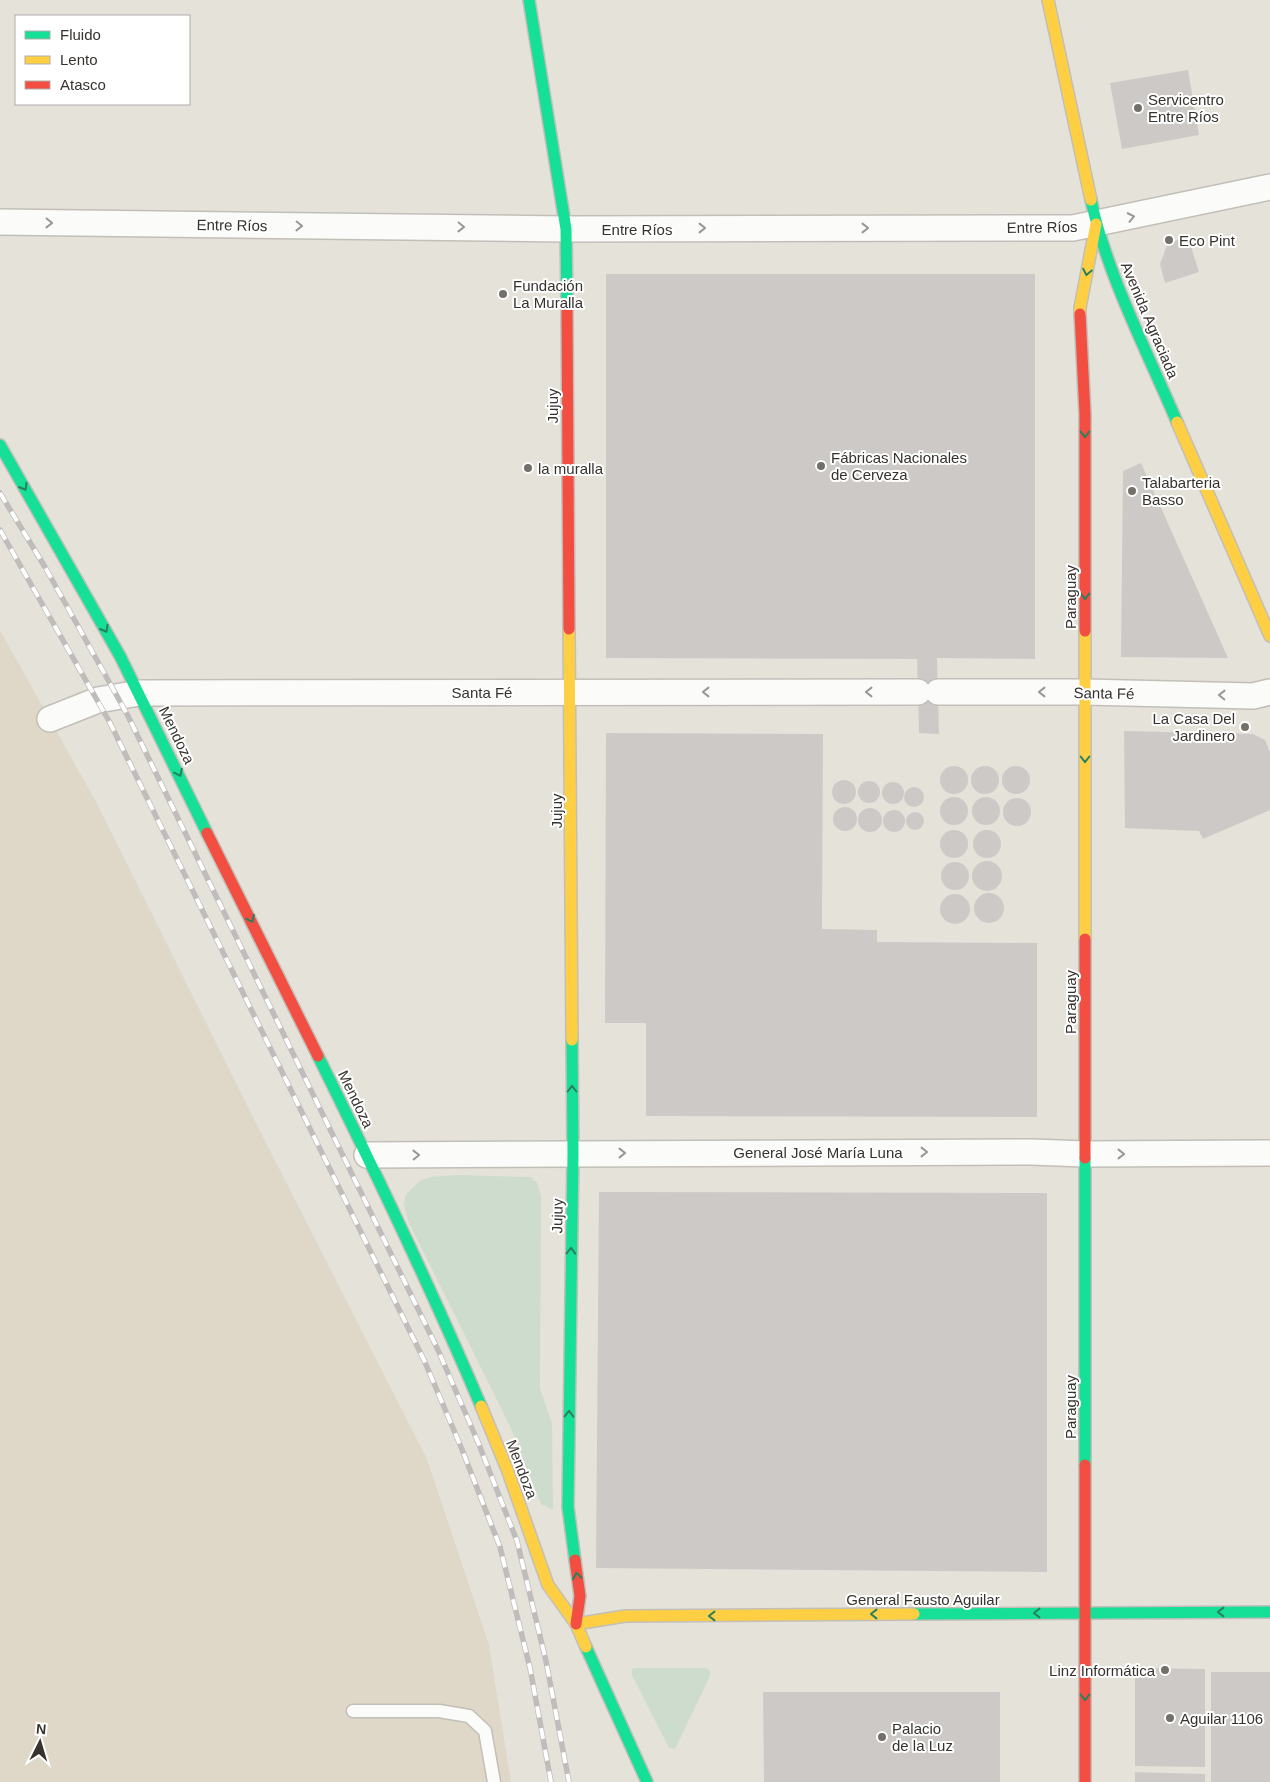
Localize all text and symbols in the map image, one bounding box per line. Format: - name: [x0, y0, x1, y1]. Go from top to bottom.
- legend: [15, 15, 190, 105]
- text: Fluido: [60, 26, 101, 43]
- text: Lento: [60, 51, 98, 68]
- text: Atasco: [60, 76, 106, 93]
- place label: Servicentro Entre Ríos: [1148, 91, 1224, 125]
- marker: Servicentro Entre Ríos: [1132, 102, 1144, 114]
- one-way arrow: [1127, 212, 1136, 223]
- street label: Entre Ríos: [196, 216, 268, 234]
- one-way arrow: [45, 218, 53, 228]
- street label: Entre Ríos: [1006, 218, 1078, 236]
- one-way arrow: [295, 221, 303, 231]
- street label: Entre Ríos: [602, 221, 672, 238]
- one-way arrow: [457, 222, 465, 233]
- one-way arrow: [698, 223, 706, 233]
- one-way arrow: [861, 223, 869, 233]
- place label: Eco Pint: [1179, 232, 1236, 249]
- marker: Eco Pint: [1163, 234, 1175, 246]
- street label: Avenida Agraciada: [1118, 259, 1182, 381]
- one-way arrow: [1082, 268, 1093, 277]
- place label: Fundación La Muralla: [513, 277, 584, 311]
- marker: Fundación La Muralla: [497, 288, 509, 300]
- street label: Jujuy: [544, 388, 561, 424]
- one-way arrow: [1080, 430, 1090, 438]
- place label: Fábricas Nacionales de Cerveza: [831, 449, 967, 483]
- place label: la muralla: [538, 460, 604, 477]
- marker: Fábricas Nacionales de Cerveza: [815, 460, 827, 472]
- marker: la muralla: [522, 462, 534, 474]
- place label: Talabarteria Basso: [1142, 474, 1221, 508]
- one-way arrow: [18, 482, 28, 491]
- marker: Talabarteria Basso: [1126, 485, 1138, 497]
- street label: Paraguay: [1062, 564, 1079, 629]
- one-way arrow: [1080, 593, 1090, 601]
- one-way arrow: [99, 623, 109, 632]
- street label: Santa Fé: [452, 684, 512, 701]
- street label: Santa Fé: [1073, 684, 1135, 702]
- one-way arrow: [702, 687, 710, 697]
- one-way arrow: [865, 687, 872, 697]
- one-way arrow: [1037, 687, 1045, 697]
- one-way arrow: [1217, 690, 1225, 700]
- street label: Mendoza: [156, 704, 198, 767]
- place label: La Casa Del Jardinero: [1152, 710, 1235, 744]
- marker: La Casa Del Jardinero: [1239, 721, 1251, 733]
- one-way arrow: [1080, 756, 1090, 763]
- one-way arrow: [173, 768, 183, 777]
- street label: Jujuy: [548, 793, 565, 829]
- one-way arrow: [244, 914, 255, 923]
- street label: Paraguay: [1062, 969, 1079, 1034]
- street label: Mendoza: [335, 1068, 377, 1131]
- one-way arrow: [567, 1085, 577, 1092]
- street label: General José María Luna: [733, 1144, 903, 1161]
- one-way arrow: [920, 1147, 928, 1157]
- one-way arrow: [618, 1148, 626, 1158]
- one-way arrow: [1118, 1149, 1126, 1159]
- one-way arrow: [412, 1150, 420, 1160]
- street label: Jujuy: [548, 1198, 566, 1234]
- one-way arrow: [566, 1247, 576, 1255]
- street label: Paraguay: [1062, 1374, 1079, 1439]
- one-way arrow: [564, 1410, 574, 1418]
- street label: Mendoza: [503, 1437, 541, 1501]
- one-way arrow: [572, 1571, 583, 1579]
- street label: General Fausto Aguilar: [846, 1591, 1000, 1608]
- one-way arrow: [1217, 1607, 1225, 1617]
- one-way arrow: [1032, 1608, 1040, 1618]
- one-way arrow: [870, 1609, 878, 1620]
- one-way arrow: [707, 1611, 715, 1621]
- place label: Linz Informática: [1049, 1662, 1156, 1679]
- marker: Linz Informática: [1159, 1664, 1171, 1676]
- one-way arrow: [1080, 1693, 1090, 1701]
- place label: Aguilar 1106: [1180, 1710, 1263, 1727]
- marker: Aguilar 1106: [1164, 1712, 1176, 1724]
- north arrow: [15, 1717, 65, 1767]
- place label: Palacio de la Luz: [892, 1720, 953, 1754]
- text: N: [35, 1721, 47, 1737]
- marker: Palacio de la Luz: [876, 1731, 888, 1743]

